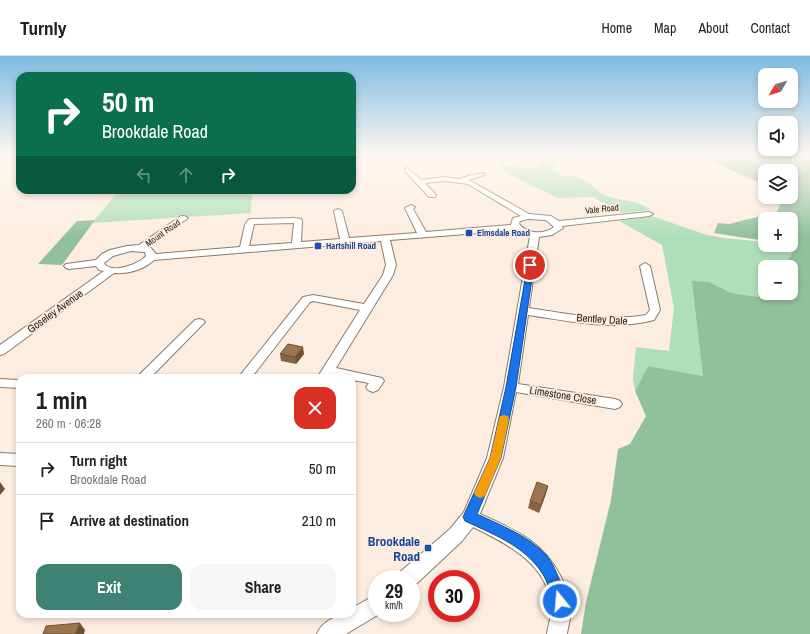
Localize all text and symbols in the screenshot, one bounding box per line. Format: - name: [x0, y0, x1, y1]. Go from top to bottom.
- text: Turnly: [20, 15, 66, 41]
- text: Home: [601, 19, 632, 37]
- text: Map: [654, 19, 676, 37]
- text: About: [698, 19, 728, 37]
- text: Contact: [750, 19, 790, 37]
- north arrow: [758, 68, 798, 108]
- map controls: [758, 68, 798, 300]
- text: 50 m: [102, 83, 154, 121]
- icon: right: [36, 88, 88, 140]
- button: sound: [758, 116, 798, 156]
- text: Brookdale Road: [102, 119, 208, 144]
- icon: left: [133, 164, 155, 186]
- icon: ahead: [175, 164, 197, 186]
- icon: right: [217, 164, 239, 186]
- button: layers: [758, 164, 798, 204]
- street label: Vale Road: [585, 201, 619, 217]
- button: +: [758, 212, 798, 252]
- street label: Mount Road: [143, 217, 183, 249]
- place label: Elmsdale Road: [477, 227, 530, 239]
- marker: Elmsdale Road: [464, 228, 474, 238]
- place label: Hartshill Road: [326, 240, 377, 252]
- marker: Hartshill Road: [313, 241, 323, 251]
- pin: [513, 248, 547, 282]
- icon: arrive: [519, 254, 541, 276]
- button: −: [758, 260, 798, 300]
- street label: Goseley Avenue: [24, 286, 86, 336]
- street label: Bentley Dale: [576, 310, 628, 328]
- street label: Limestone Close: [528, 383, 598, 407]
- text: 1 min: [36, 384, 87, 416]
- button: close: [294, 387, 336, 429]
- text: 260 m · 06:28: [36, 415, 101, 432]
- text: Turn right: [70, 450, 127, 471]
- icon: right: [36, 458, 58, 480]
- text: 50 m: [309, 458, 336, 479]
- text: Brookdale Road: [70, 471, 146, 488]
- icon: arrive: [36, 510, 58, 532]
- text: Arrive at destination: [70, 510, 189, 531]
- text: 210 m: [302, 510, 336, 531]
- place label: Brookdale Road: [368, 533, 420, 565]
- marker: Brookdale Road: [423, 543, 433, 553]
- button: Exit: [36, 564, 182, 610]
- button: Share: [190, 564, 336, 610]
- speed limit sign: 30: [428, 570, 480, 622]
- text: 29: [385, 577, 403, 604]
- position arrow: [539, 580, 581, 622]
- text: km/h: [385, 599, 403, 612]

